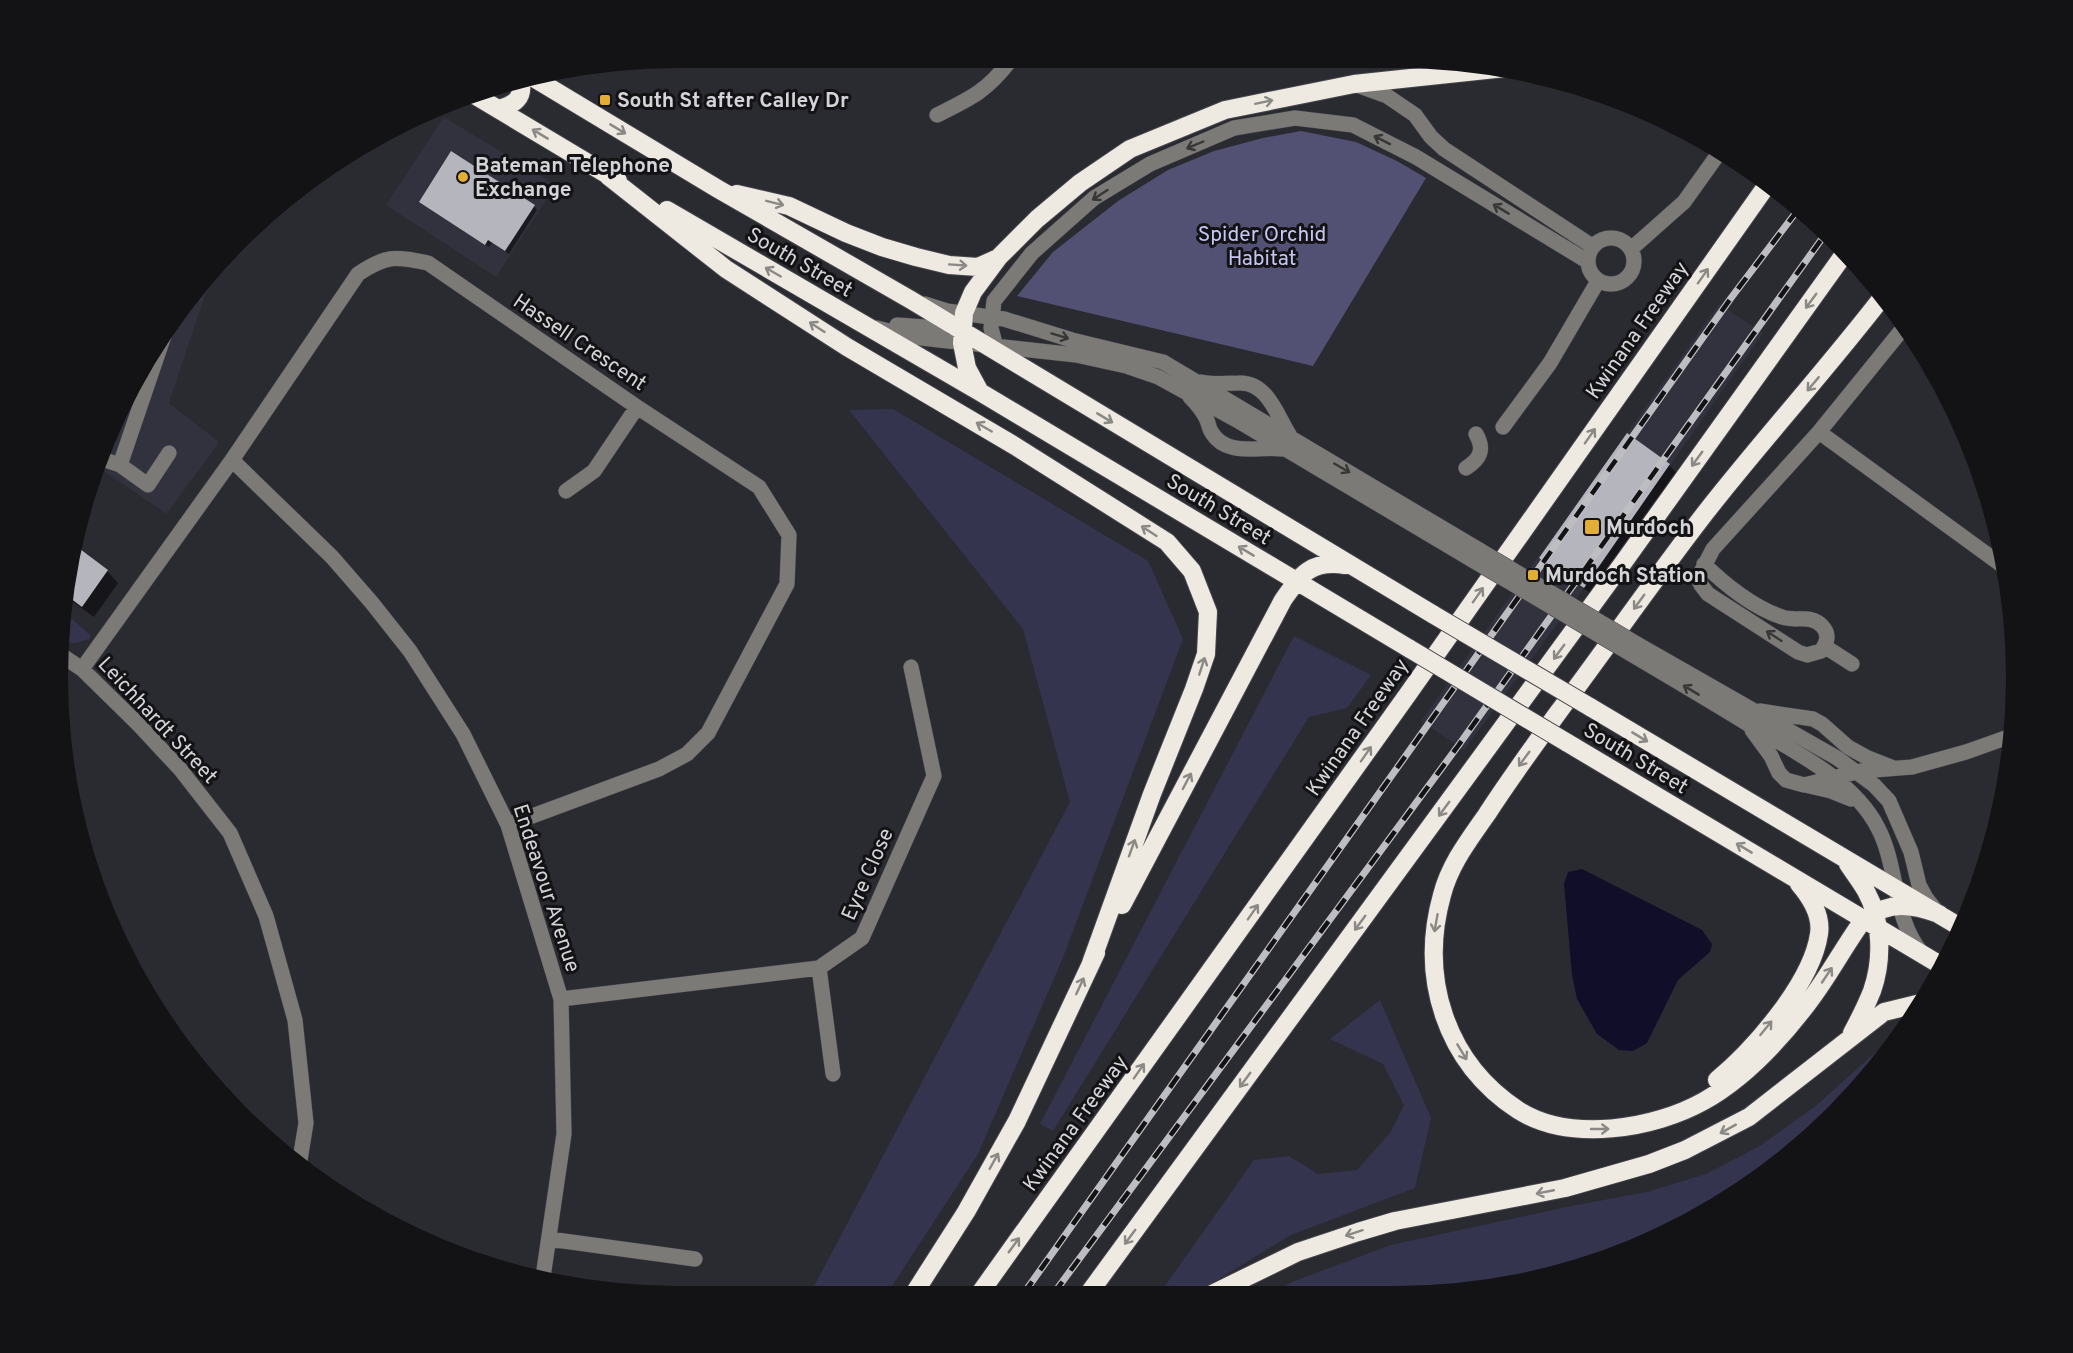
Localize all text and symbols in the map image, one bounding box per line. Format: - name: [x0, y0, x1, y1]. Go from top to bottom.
- place label: South St after Calley Dr: [617, 88, 849, 115]
- marker: South St after Calley Dr: [598, 93, 612, 107]
- one-way arrow: [1254, 96, 1273, 107]
- one-way arrow: [609, 123, 626, 135]
- one-way arrow: [532, 128, 549, 140]
- one-way arrow: [1374, 134, 1392, 145]
- one-way arrow: [1187, 140, 1205, 151]
- place label: Bateman Telephone Exchange: [475, 153, 670, 204]
- marker: Bateman Telephone Exchange: [456, 170, 470, 184]
- one-way arrow: [1093, 189, 1109, 201]
- one-way arrow: [765, 197, 784, 209]
- one-way arrow: [1493, 202, 1510, 214]
- street label: South Street: [741, 222, 857, 304]
- park label: Spider Orchid Habitat: [1198, 222, 1326, 273]
- street label: Kwinana Freeway: [1581, 257, 1696, 405]
- one-way arrow: [948, 260, 968, 271]
- one-way arrow: [765, 266, 782, 278]
- one-way arrow: [1696, 269, 1709, 285]
- street label: Hassell Crescent: [507, 289, 651, 398]
- one-way arrow: [1805, 292, 1817, 308]
- one-way arrow: [809, 321, 826, 333]
- one-way arrow: [1050, 331, 1069, 342]
- one-way arrow: [1806, 376, 1820, 391]
- one-way arrow: [1096, 412, 1113, 424]
- one-way arrow: [976, 421, 993, 433]
- one-way arrow: [1584, 428, 1596, 444]
- one-way arrow: [1691, 451, 1703, 467]
- one-way arrow: [1333, 463, 1350, 475]
- street label: South Street: [1161, 468, 1276, 552]
- place label: Murdoch: [1606, 515, 1692, 542]
- marker: Murdoch: [1583, 518, 1601, 536]
- one-way arrow: [1141, 525, 1158, 537]
- one-way arrow: [1238, 545, 1255, 557]
- place label: Murdoch Station: [1545, 563, 1706, 590]
- marker: Murdoch Station: [1526, 568, 1540, 582]
- one-way arrow: [1472, 587, 1484, 604]
- one-way arrow: [1633, 594, 1646, 610]
- one-way arrow: [1766, 630, 1783, 642]
- one-way arrow: [1552, 643, 1565, 659]
- street label: Leichhardt Street: [91, 652, 223, 790]
- street label: Kwinana Freeway: [1301, 654, 1416, 802]
- one-way arrow: [1197, 657, 1208, 676]
- one-way arrow: [1683, 683, 1700, 695]
- street label: South Street: [1578, 717, 1693, 801]
- one-way arrow: [1631, 732, 1648, 744]
- one-way arrow: [1360, 746, 1372, 762]
- one-way arrow: [1518, 751, 1530, 767]
- one-way arrow: [1182, 772, 1194, 790]
- street label: Endeavour Avenue: [506, 801, 586, 976]
- one-way arrow: [1438, 801, 1450, 817]
- street label: Eyre Close: [836, 824, 901, 925]
- one-way arrow: [1128, 839, 1139, 858]
- one-way arrow: [1736, 842, 1753, 854]
- one-way arrow: [1246, 905, 1259, 921]
- one-way arrow: [1430, 912, 1441, 932]
- one-way arrow: [1354, 914, 1367, 930]
- one-way arrow: [1821, 967, 1833, 984]
- one-way arrow: [1075, 978, 1087, 996]
- one-way arrow: [1760, 1020, 1773, 1036]
- one-way arrow: [1457, 1043, 1469, 1060]
- street label: Kwinana Freeway: [1018, 1050, 1135, 1197]
- one-way arrow: [1133, 1064, 1146, 1080]
- one-way arrow: [1239, 1072, 1251, 1088]
- one-way arrow: [1589, 1123, 1609, 1135]
- one-way arrow: [1720, 1123, 1737, 1135]
- one-way arrow: [989, 1153, 1001, 1170]
- one-way arrow: [1535, 1187, 1555, 1198]
- one-way arrow: [1123, 1229, 1136, 1245]
- one-way arrow: [1345, 1229, 1364, 1240]
- one-way arrow: [1008, 1238, 1020, 1254]

